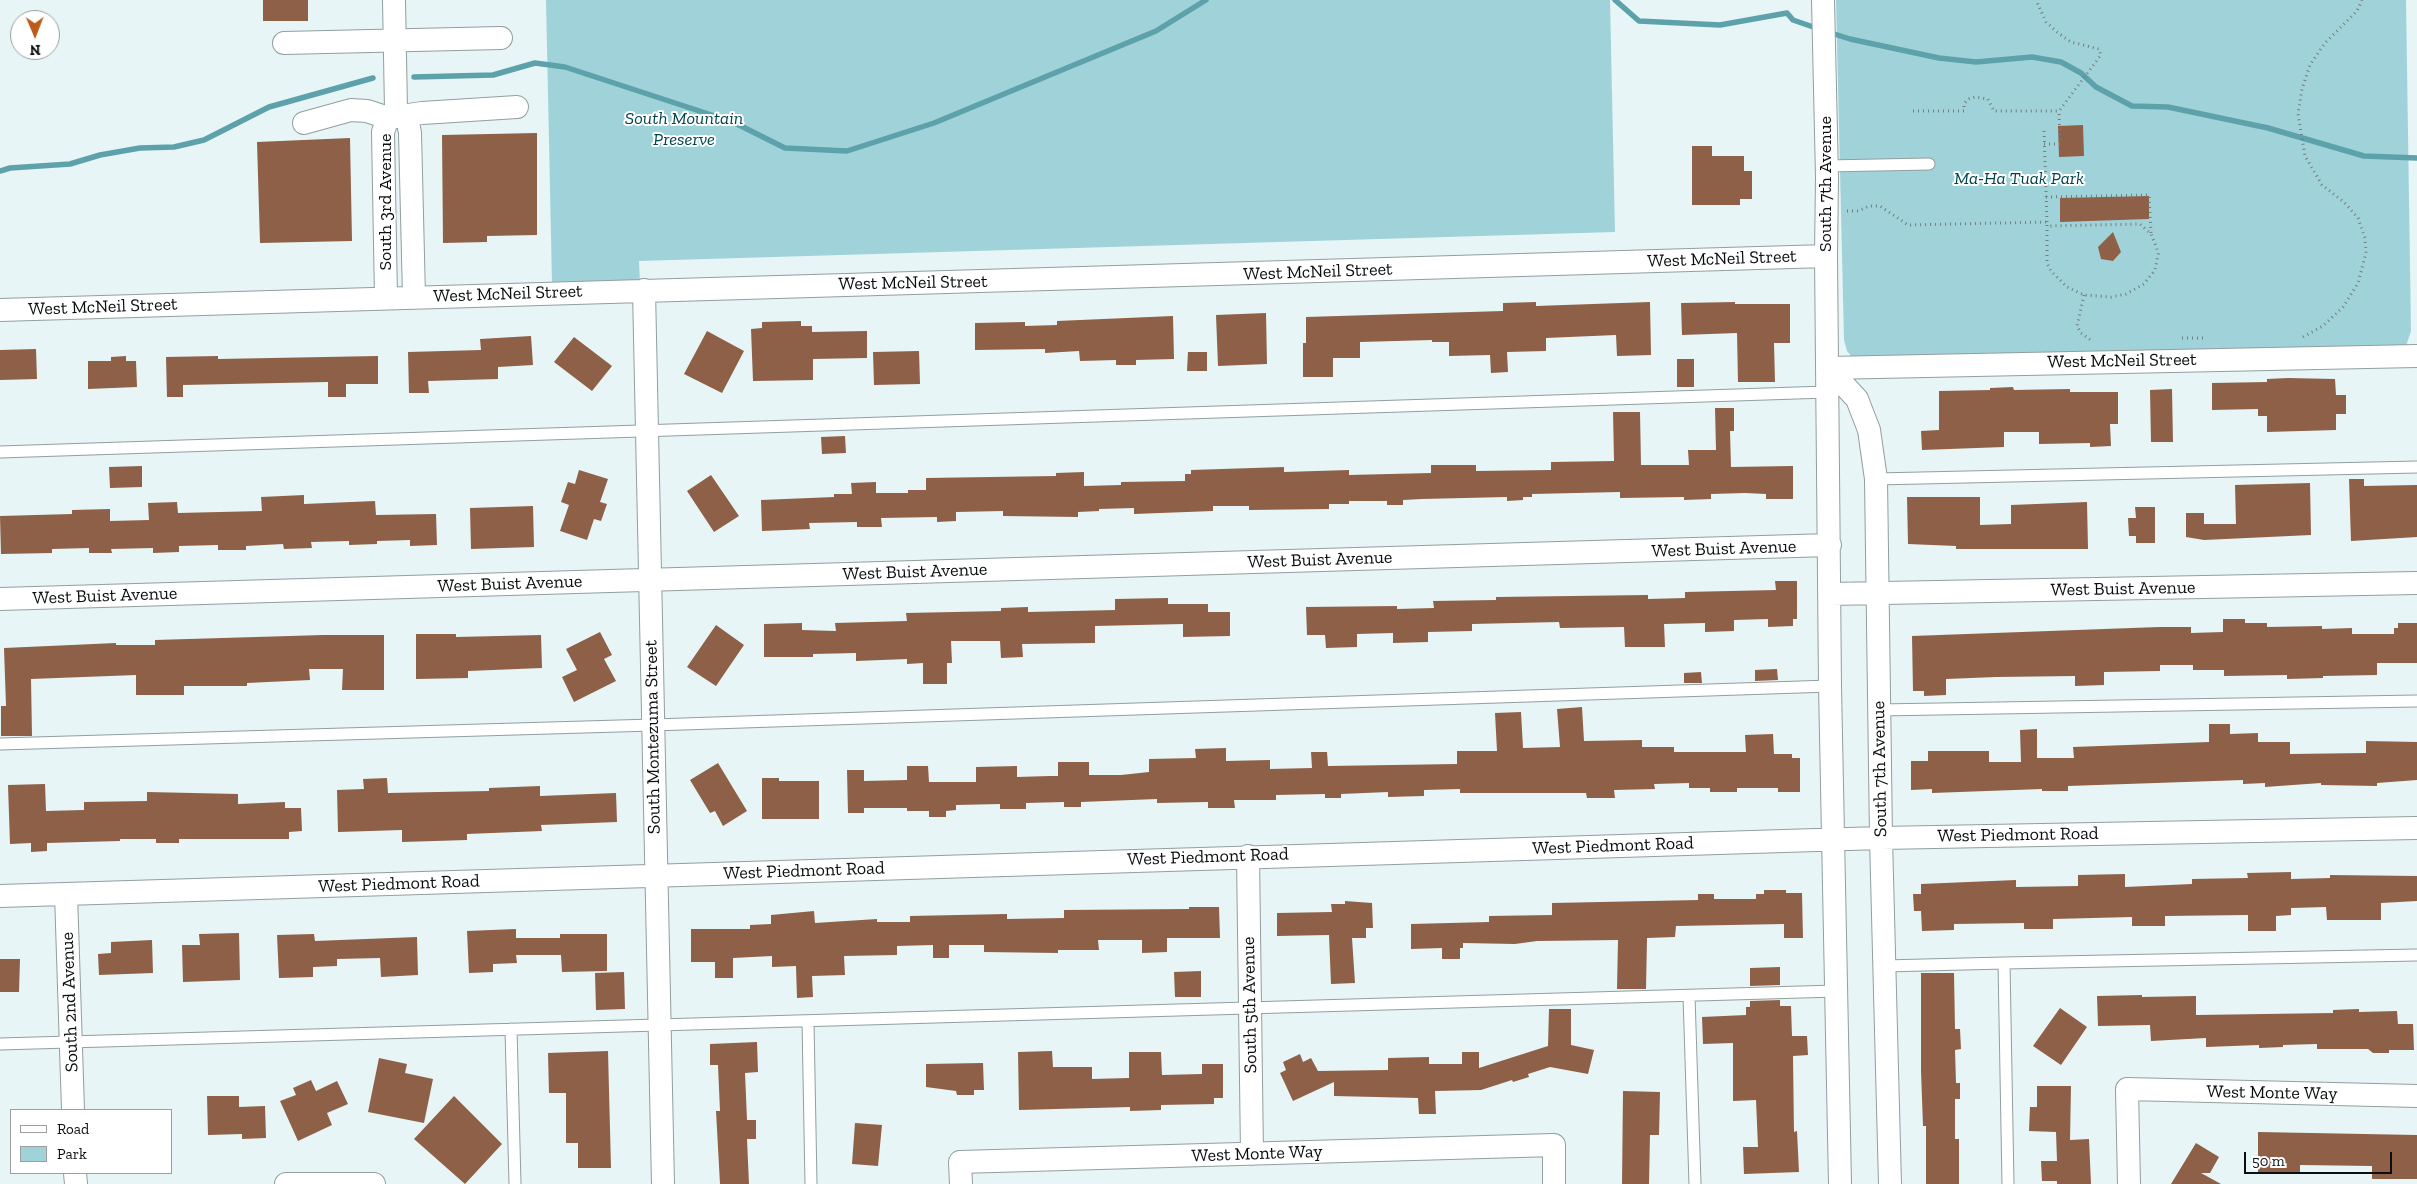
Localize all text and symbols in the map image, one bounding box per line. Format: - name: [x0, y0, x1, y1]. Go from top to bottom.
- north arrow: [10, 10, 60, 60]
- text: N: [30, 41, 41, 58]
- park label: South Mountain Preserve: [625, 108, 743, 150]
- street label: South 7th Avenue: [1815, 116, 1837, 252]
- street label: South 3rd Avenue: [375, 133, 397, 271]
- park label: Ma-Ha Tuak Park: [1954, 168, 2084, 190]
- street label: West McNeil Street: [1647, 246, 1797, 272]
- street label: West McNeil Street: [1243, 259, 1393, 285]
- street label: West McNeil Street: [838, 271, 988, 295]
- street label: West McNeil Street: [433, 281, 583, 307]
- street label: West McNeil Street: [28, 294, 178, 320]
- street label: West McNeil Street: [2047, 349, 2197, 373]
- street label: West Buist Avenue: [1651, 536, 1797, 562]
- street label: West Buist Avenue: [1247, 547, 1393, 573]
- street label: West Buist Avenue: [842, 559, 988, 585]
- street label: West Buist Avenue: [437, 571, 583, 597]
- street label: West Buist Avenue: [2050, 577, 2196, 601]
- street label: West Buist Avenue: [32, 583, 178, 609]
- street label: South Montezuma Street: [641, 640, 665, 834]
- street label: South 7th Avenue: [1868, 701, 1892, 837]
- street label: West Piedmont Road: [1937, 823, 2099, 847]
- street label: West Piedmont Road: [1532, 832, 1694, 860]
- street label: West Piedmont Road: [1127, 843, 1289, 871]
- street label: West Piedmont Road: [723, 857, 885, 885]
- street label: West Piedmont Road: [318, 870, 480, 898]
- street label: South 2nd Avenue: [57, 931, 83, 1073]
- street label: South 5th Avenue: [1238, 936, 1262, 1074]
- street label: West Monte Way: [2206, 1081, 2338, 1105]
- legend: [10, 1109, 172, 1174]
- text: Road: [57, 1120, 89, 1138]
- street label: West Monte Way: [1191, 1141, 1323, 1167]
- scale bar: [2247, 1142, 2394, 1174]
- text: Park: [57, 1145, 87, 1163]
- text: 50 m: [2252, 1152, 2285, 1170]

